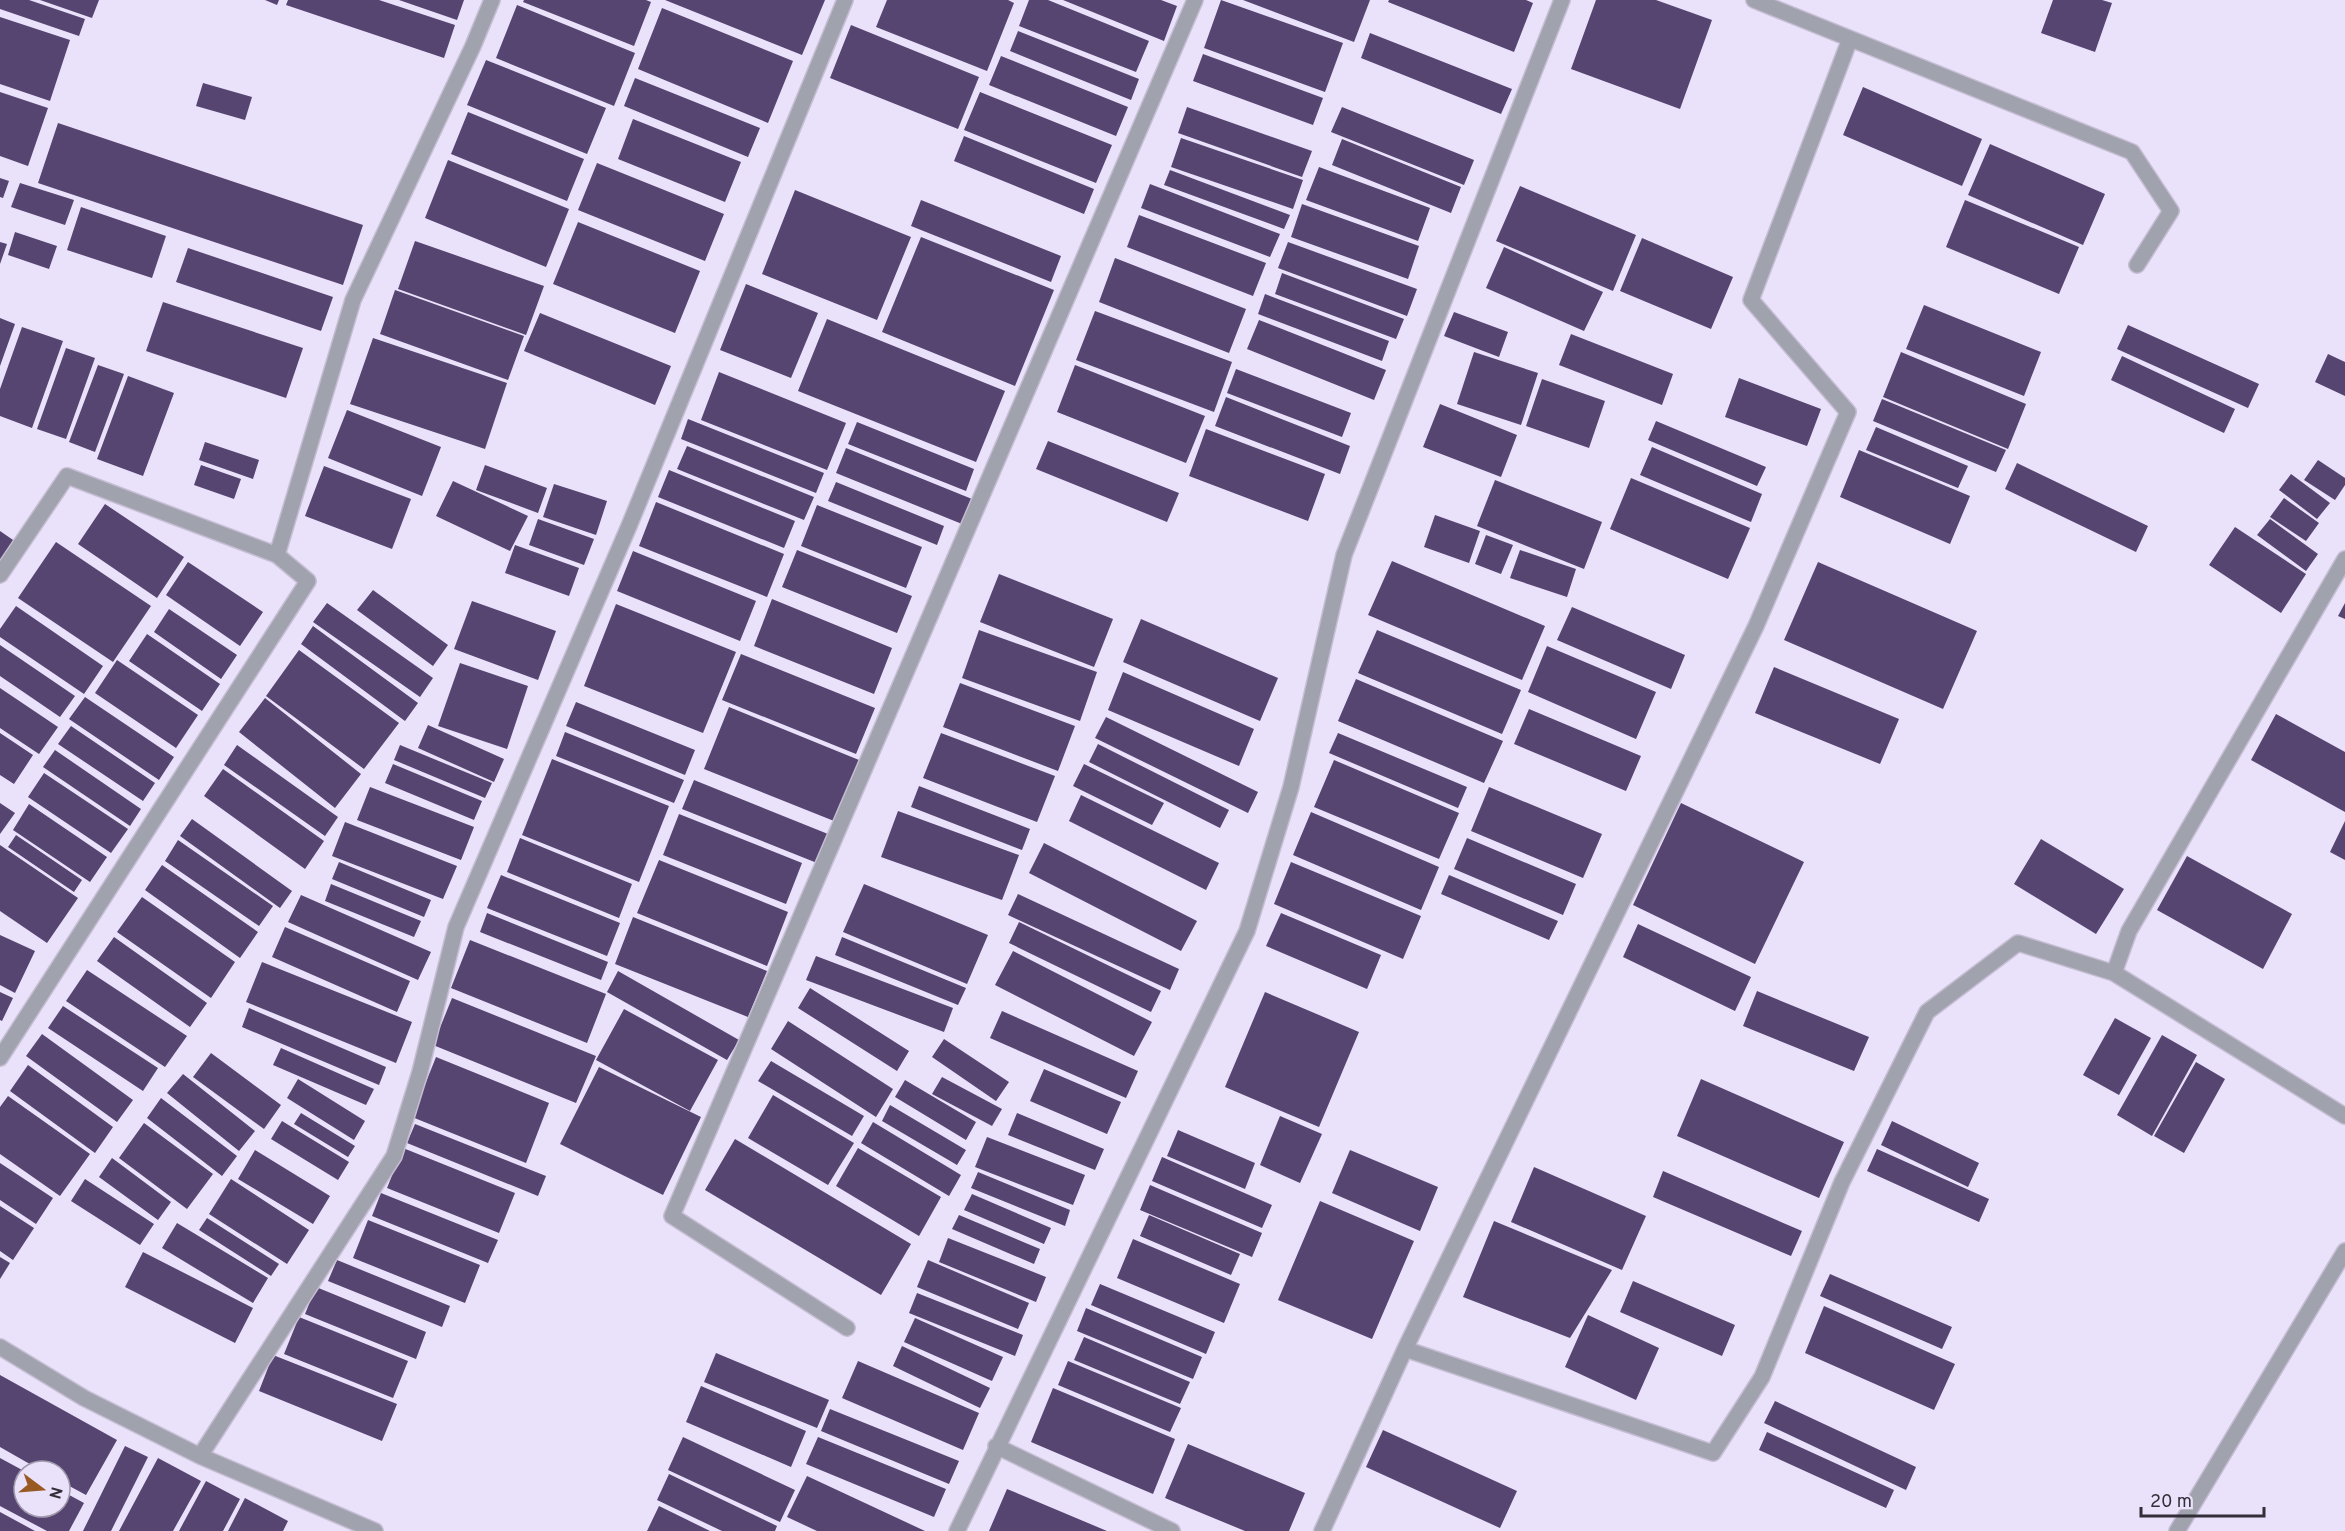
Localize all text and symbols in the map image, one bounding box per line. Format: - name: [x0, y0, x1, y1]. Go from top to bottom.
- north arrow: [12, 1459, 72, 1519]
- scale bar: [2141, 1480, 2264, 1518]
- text: N: [43, 1484, 66, 1501]
- text: 20 m: [2150, 1491, 2192, 1514]

